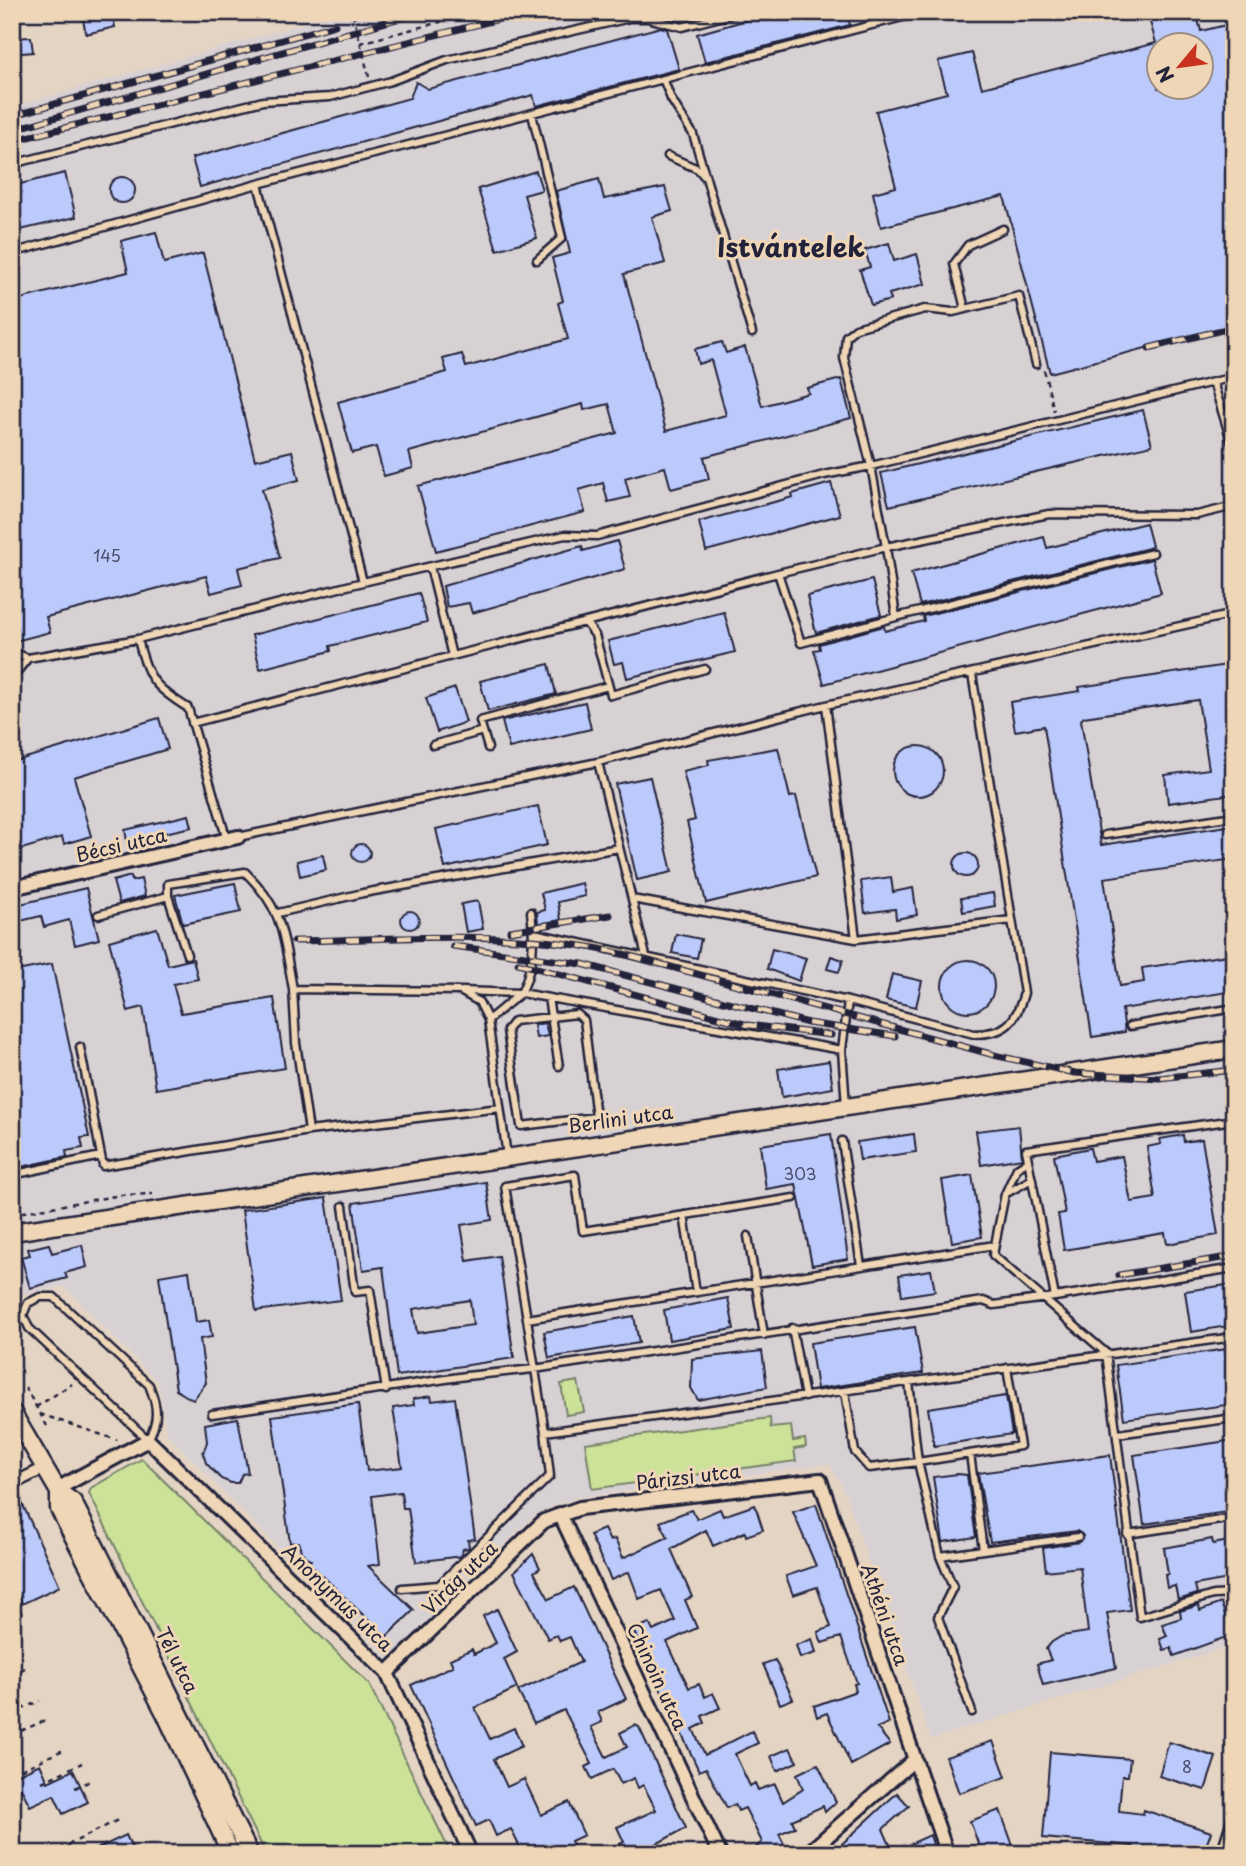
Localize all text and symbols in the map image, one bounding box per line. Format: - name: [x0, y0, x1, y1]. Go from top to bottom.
- north arrow: [1144, 32, 1214, 102]
- text: N: [1148, 61, 1180, 88]
- district label: Istvántelek: [717, 227, 865, 266]
- house number: 145: [93, 543, 121, 567]
- street label: Bécsi utca: [73, 820, 169, 868]
- street label: Berlini utca: [565, 1097, 675, 1139]
- house number: 303: [784, 1161, 816, 1185]
- street label: Párizsi utca: [634, 1456, 742, 1496]
- street label: Virág utca: [415, 1534, 503, 1620]
- street label: Anonymus utca: [276, 1537, 400, 1657]
- street label: Athéni utca: [855, 1559, 917, 1669]
- street label: Chinoin utca: [621, 1618, 695, 1734]
- street label: Tél utca: [149, 1622, 207, 1698]
- house number: 8: [1182, 1754, 1192, 1778]

